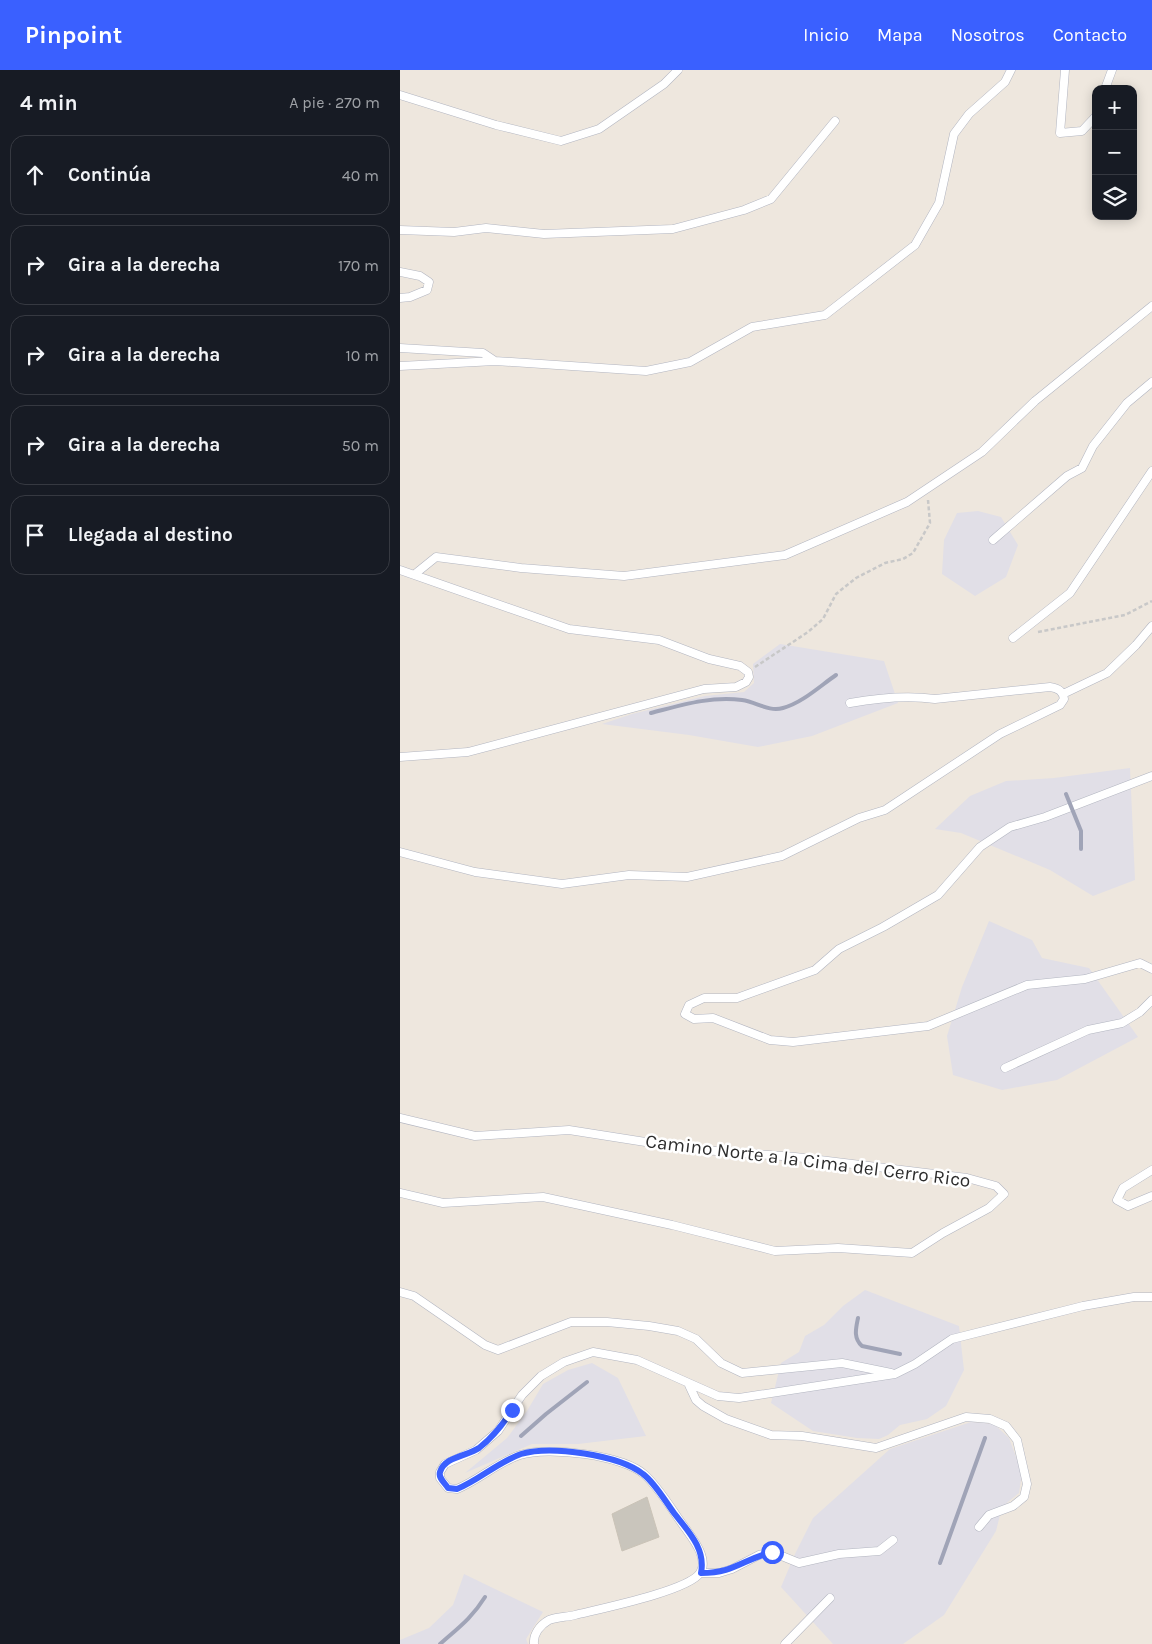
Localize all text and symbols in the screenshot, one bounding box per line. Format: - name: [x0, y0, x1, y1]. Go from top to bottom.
- text: Pinpoint: [25, 21, 122, 49]
- text: Inicio: [803, 24, 849, 46]
- text: Mapa: [877, 24, 923, 46]
- text: Nosotros: [951, 24, 1025, 46]
- text: Contacto: [1053, 24, 1127, 46]
- map controls: [1092, 85, 1137, 220]
- button: +: [1092, 85, 1137, 130]
- text: 4 min: [20, 91, 78, 115]
- text: A pie · 270 m: [289, 93, 380, 112]
- button: −: [1092, 130, 1137, 175]
- icon: ahead: [21, 161, 49, 189]
- text: Continúa: [68, 164, 151, 186]
- text: 40 m: [342, 166, 379, 185]
- button: layers: [1092, 175, 1137, 220]
- icon: right: [21, 251, 49, 279]
- text: Gira a la derecha: [68, 254, 220, 276]
- text: 170 m: [338, 256, 379, 275]
- icon: right: [21, 341, 49, 369]
- text: Gira a la derecha: [68, 344, 220, 366]
- text: 10 m: [345, 346, 379, 365]
- icon: right: [21, 431, 49, 459]
- text: Gira a la derecha: [68, 434, 220, 456]
- text: 50 m: [342, 436, 379, 455]
- icon: arrive: [21, 521, 49, 549]
- text: Llegada al destino: [68, 524, 233, 546]
- street label: Camino Norte a la Cima del Cerro Rico: [644, 1130, 972, 1192]
- route end: [501, 1399, 524, 1422]
- route start: [761, 1541, 784, 1564]

